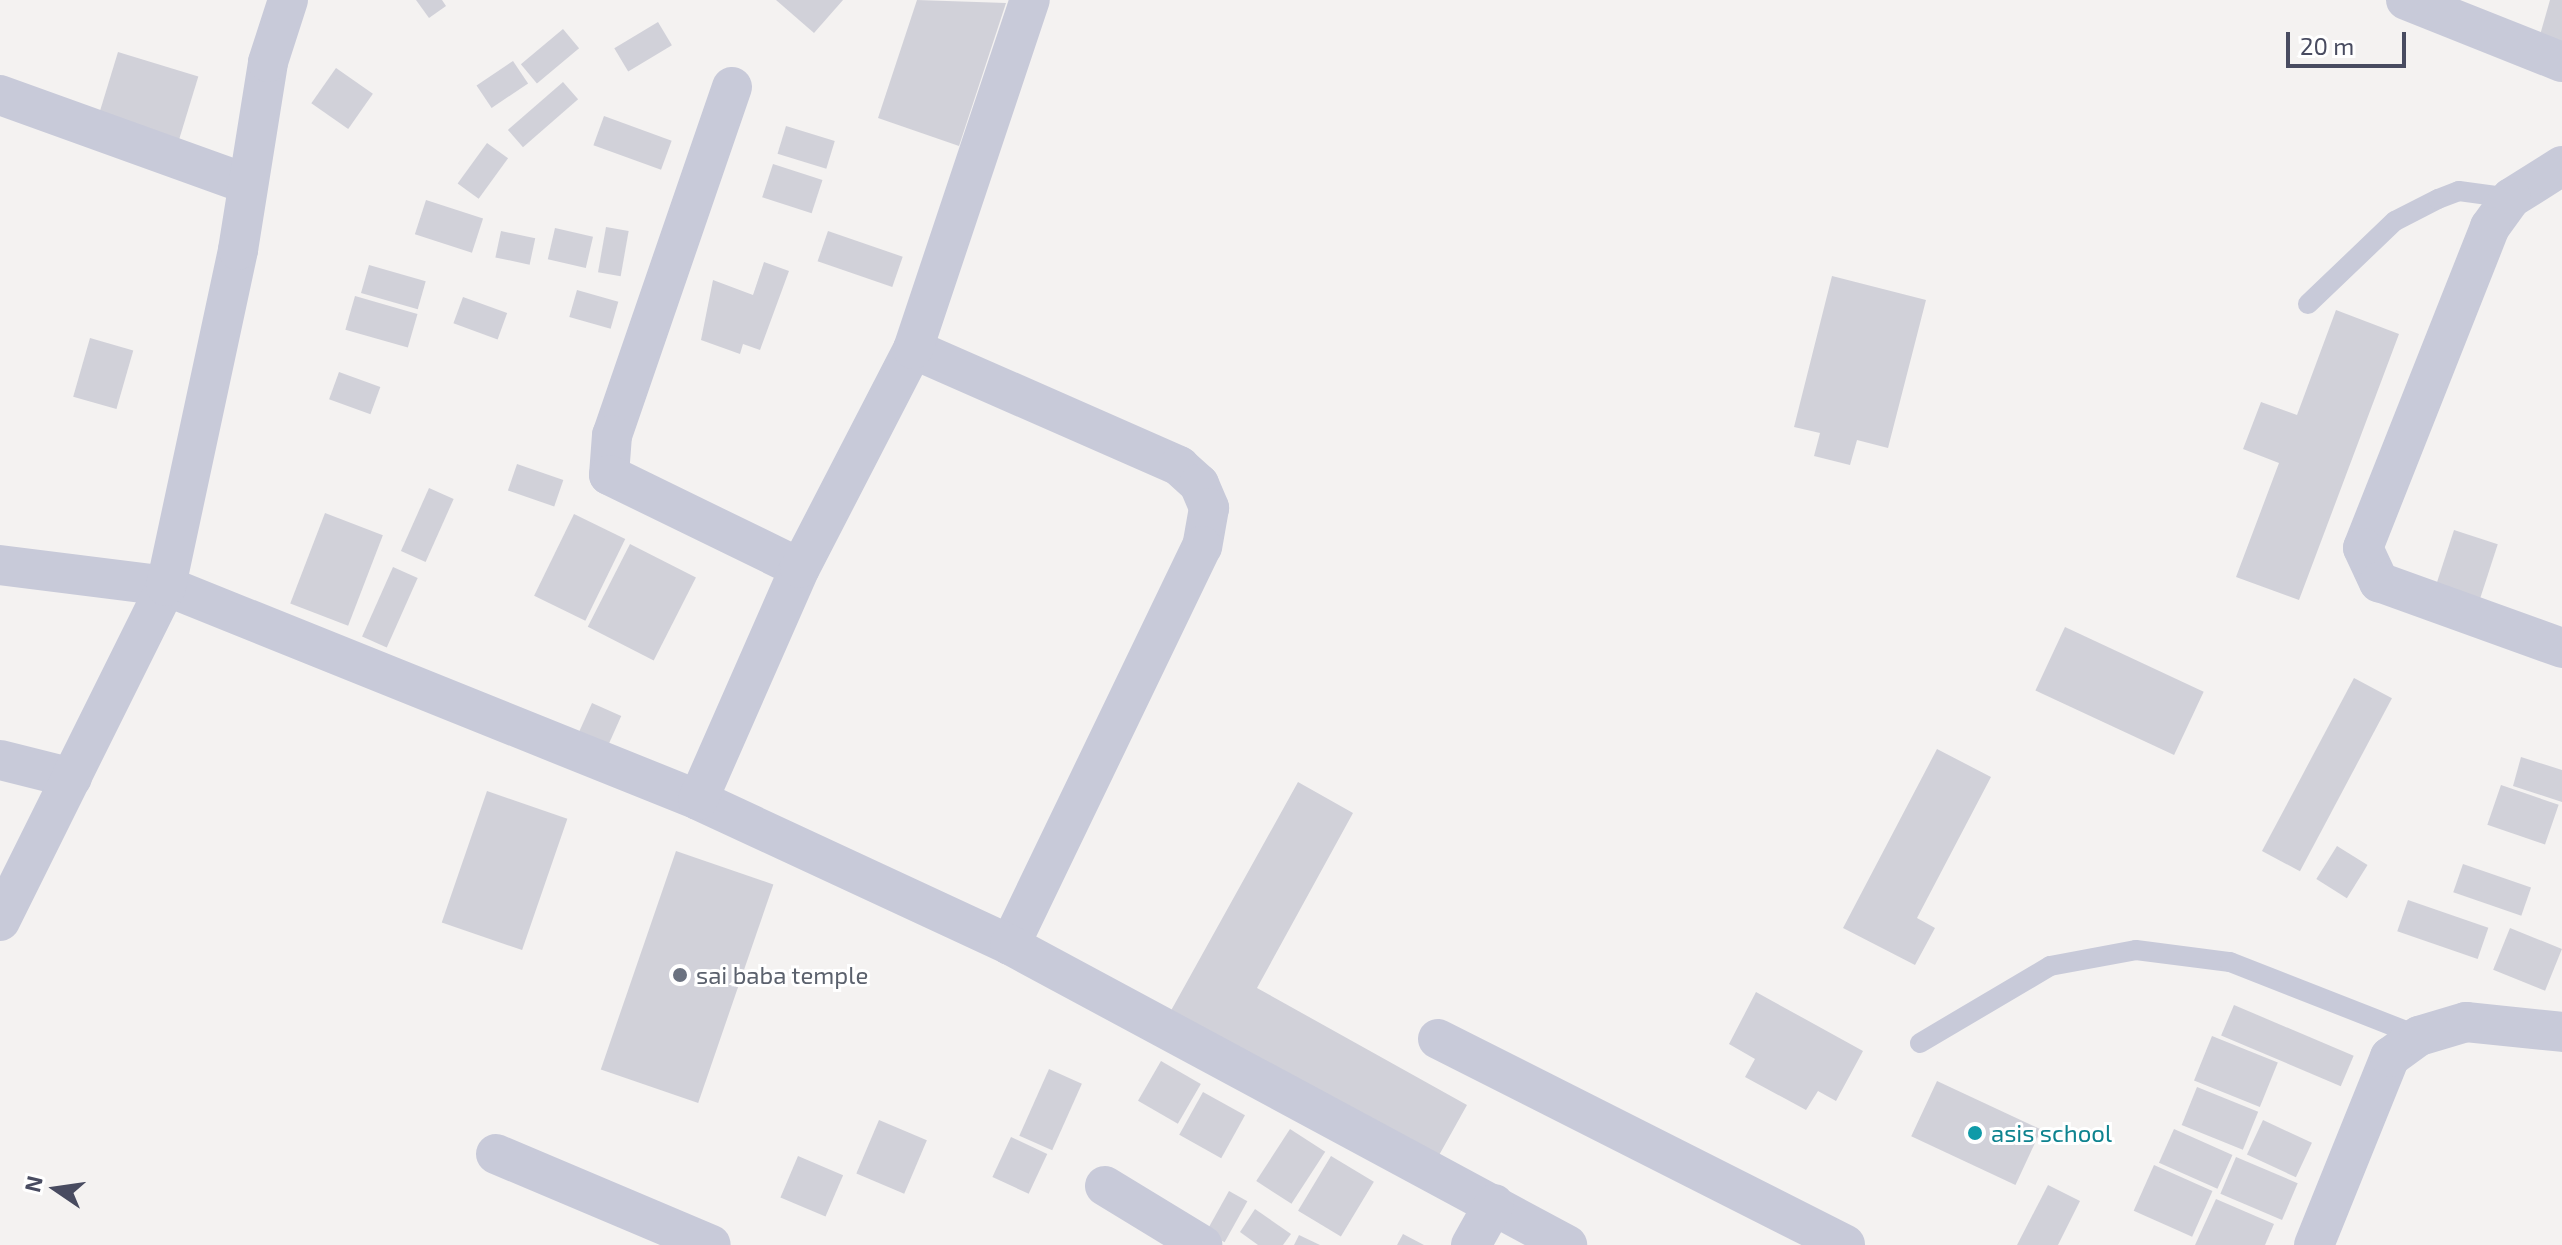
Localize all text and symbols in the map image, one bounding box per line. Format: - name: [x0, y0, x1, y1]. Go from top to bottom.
- scale bar: [2290, 16, 2410, 66]
- text: 20 m: [2300, 31, 2354, 60]
- place label: sai baba temple: [696, 961, 869, 989]
- marker: sai baba temple: [671, 966, 689, 984]
- place label: asis school: [1991, 1119, 2112, 1147]
- marker: asis school: [1966, 1124, 1984, 1142]
- north arrow: [16, 1149, 96, 1229]
- text: N: [18, 1173, 47, 1194]

